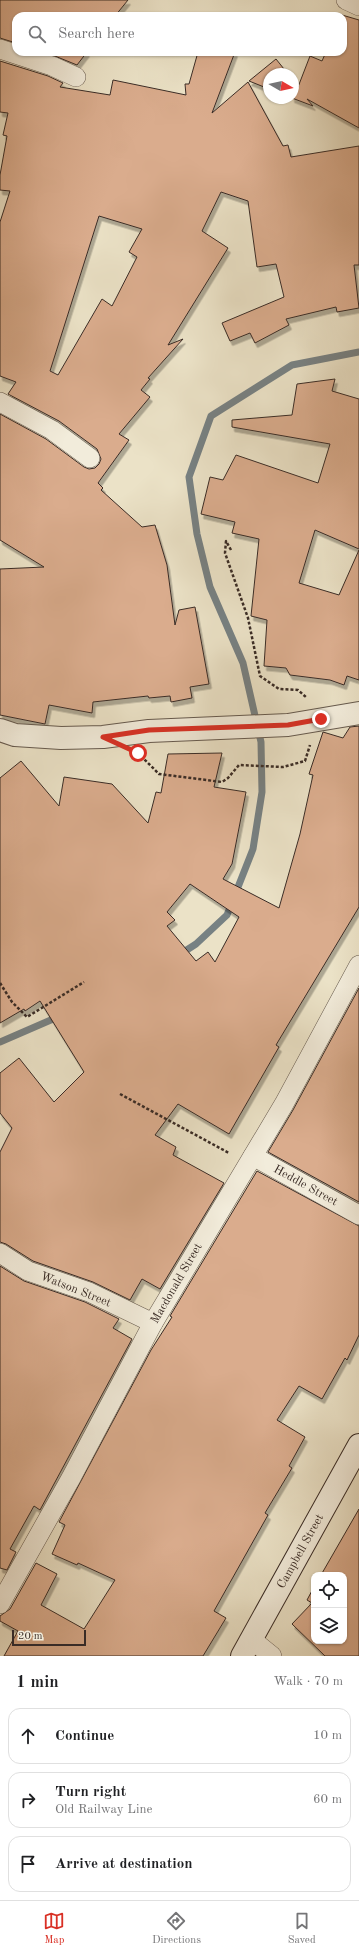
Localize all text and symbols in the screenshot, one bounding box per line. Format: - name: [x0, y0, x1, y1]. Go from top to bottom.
- search box: [12, 12, 347, 56]
- icon: search: [26, 23, 48, 45]
- text: Search here: [58, 27, 135, 42]
- north arrow: [263, 68, 299, 104]
- route end: [312, 710, 330, 728]
- route start: [129, 744, 147, 762]
- street label: Heddle Street: [271, 1163, 340, 1208]
- street label: Macdonald Street: [149, 1241, 205, 1326]
- street label: Watson Street: [39, 1270, 113, 1309]
- street label: Campbell Street: [275, 1512, 326, 1591]
- map controls: [311, 1572, 347, 1644]
- button: locate: [311, 1572, 347, 1608]
- button: layers: [311, 1608, 347, 1644]
- scale bar: [12, 1628, 86, 1647]
- text: 20 m: [18, 1631, 43, 1642]
- text: 1 min: [16, 1674, 59, 1691]
- text: Walk · 70 m: [274, 1675, 343, 1688]
- icon: ahead: [17, 1725, 39, 1747]
- text: Continue: [55, 1729, 114, 1744]
- text: 10 m: [313, 1729, 342, 1742]
- text: Turn right: [55, 1785, 126, 1800]
- icon: right: [17, 1789, 39, 1811]
- text: 60 m: [313, 1793, 342, 1806]
- text: Old Railway Line: [55, 1803, 152, 1816]
- icon: arrive: [17, 1853, 39, 1875]
- text: Arrive at destination: [55, 1857, 193, 1872]
- tab: Map: [43, 1910, 65, 1948]
- tab: Directions: [152, 1910, 201, 1948]
- tab: Saved: [288, 1910, 316, 1948]

